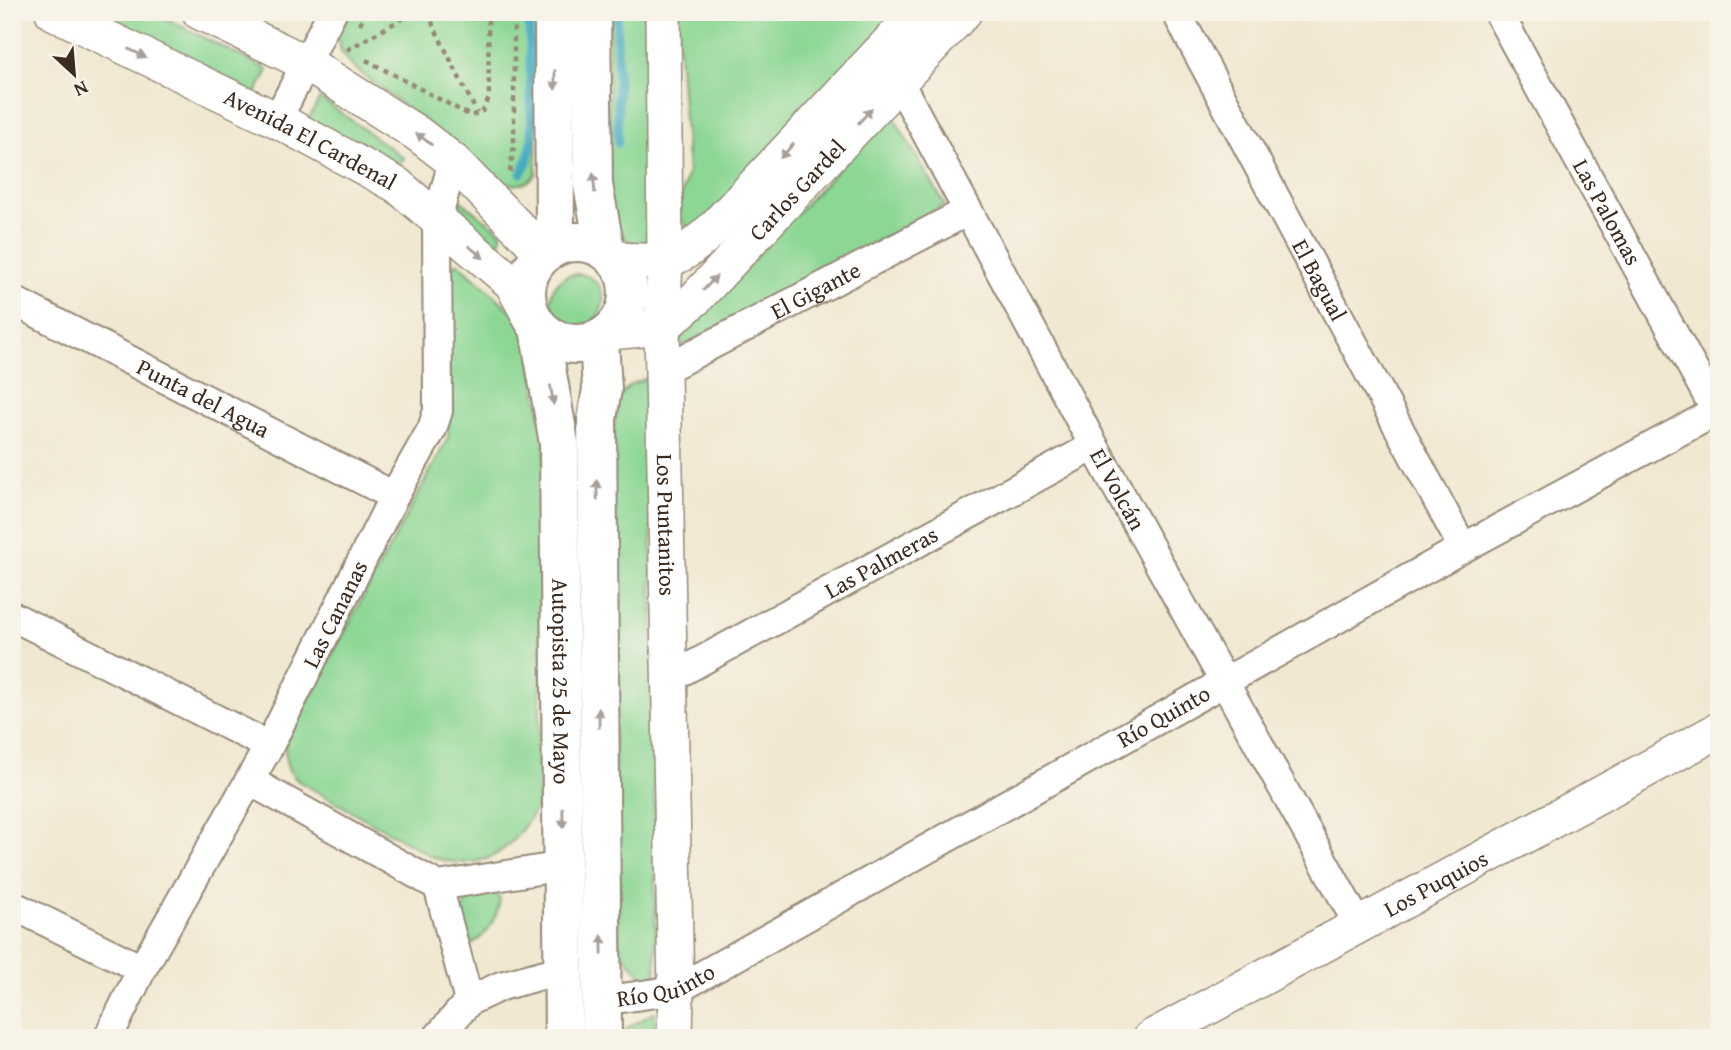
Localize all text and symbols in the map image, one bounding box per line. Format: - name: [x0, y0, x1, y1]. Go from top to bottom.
- north arrow: [38, 38, 108, 108]
- one-way arrow: [127, 47, 147, 58]
- one-way arrow: [549, 70, 561, 92]
- text: N: [69, 74, 93, 105]
- street label: Avenida El Cardenal: [218, 80, 403, 198]
- one-way arrow: [856, 108, 872, 125]
- street label: Carlos Gardel: [741, 131, 853, 248]
- one-way arrow: [415, 132, 433, 146]
- one-way arrow: [780, 142, 796, 159]
- street label: Las Palomas: [1565, 153, 1650, 271]
- one-way arrow: [588, 172, 599, 194]
- street label: El Bagual: [1285, 233, 1355, 327]
- one-way arrow: [467, 244, 484, 259]
- street label: El Gigante: [764, 253, 866, 327]
- one-way arrow: [702, 274, 718, 292]
- street label: Punta del Agua: [131, 350, 276, 446]
- one-way arrow: [547, 385, 558, 407]
- street label: El Volcán: [1082, 442, 1154, 536]
- street label: Los Puntanitos: [649, 453, 685, 596]
- one-way arrow: [591, 479, 603, 501]
- street label: Las Palmeras: [818, 518, 944, 606]
- street label: Las Cananas: [294, 554, 375, 673]
- street label: Autopista 25 de Mayo: [544, 578, 579, 785]
- street label: Río Quinto: [1111, 676, 1216, 755]
- one-way arrow: [594, 706, 605, 728]
- one-way arrow: [557, 808, 569, 830]
- street label: Los Puquios: [1378, 841, 1494, 925]
- one-way arrow: [596, 934, 607, 956]
- street label: Río Quinto: [614, 954, 721, 1015]

